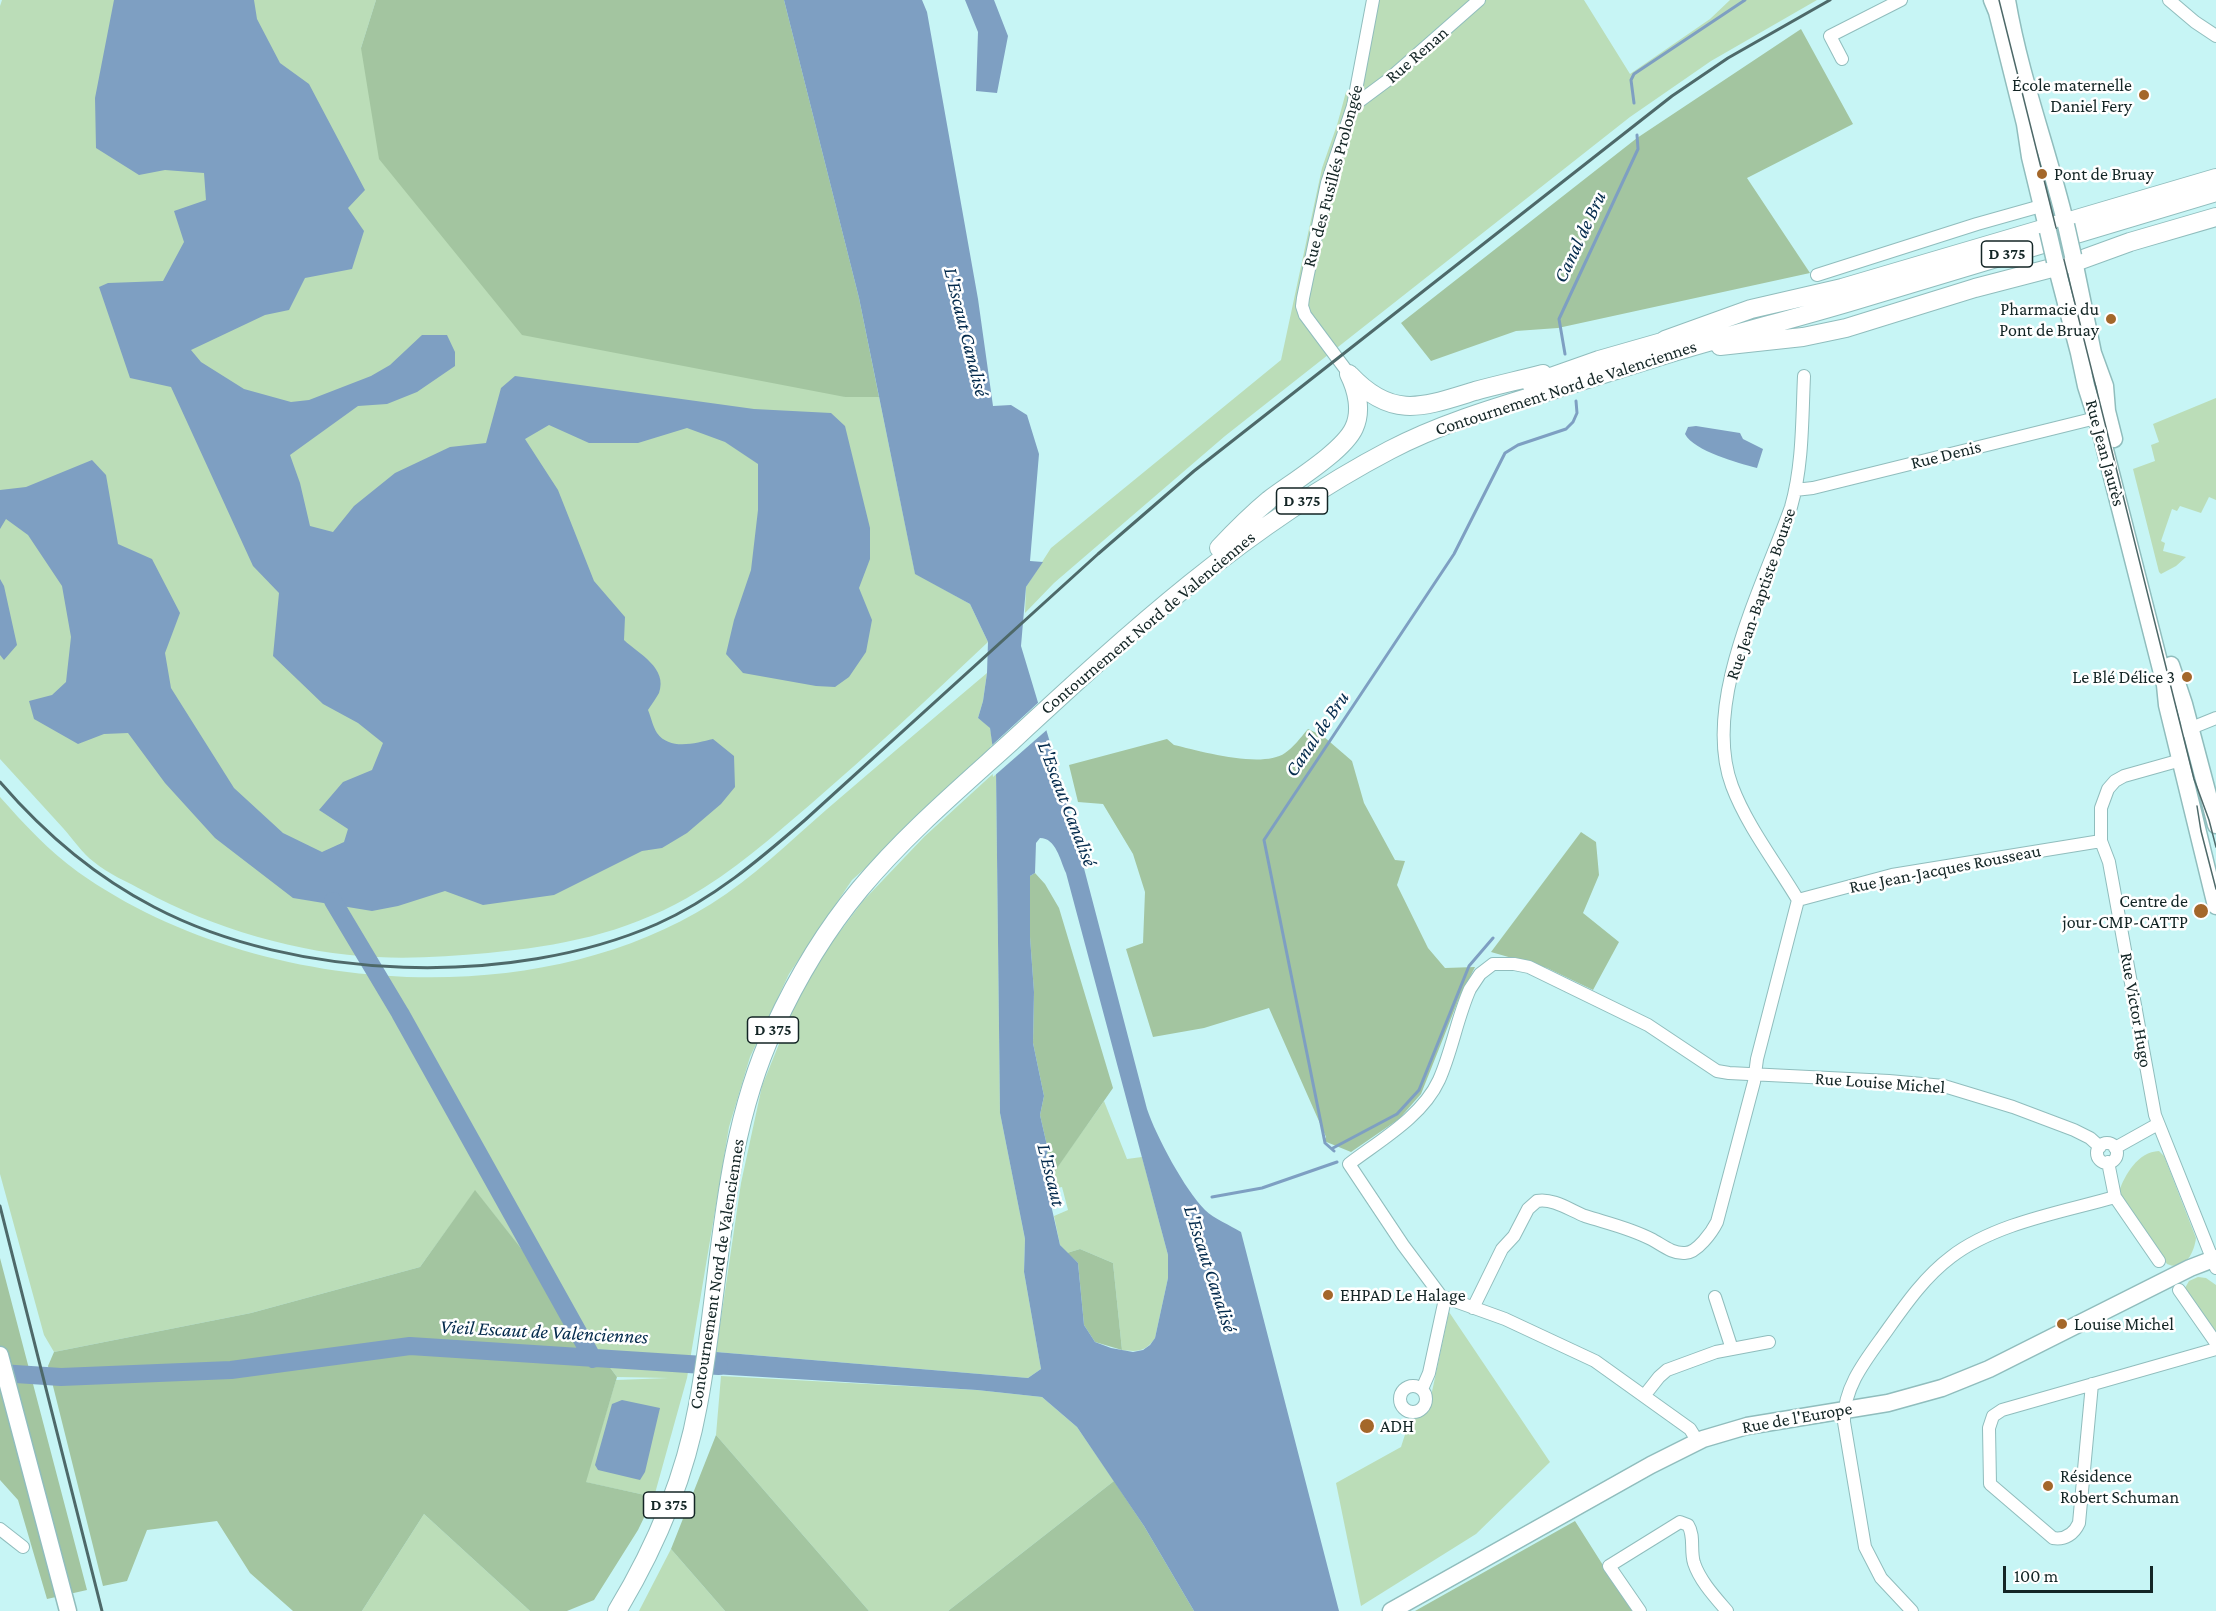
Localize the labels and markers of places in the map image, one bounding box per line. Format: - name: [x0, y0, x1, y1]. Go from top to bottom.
- place label: École maternelle Daniel Fery: [2012, 74, 2132, 116]
- marker: École maternelle Daniel Fery: [2137, 88, 2151, 102]
- place label: Pont de Bruay: [2054, 163, 2154, 185]
- marker: Pont de Bruay: [2035, 167, 2049, 181]
- place label: Pharmacie du Pont de Bruay: [1999, 298, 2099, 340]
- marker: Pharmacie du Pont de Bruay: [2104, 312, 2118, 326]
- place label: Le Blé Délice 3: [2072, 666, 2175, 688]
- marker: Le Blé Délice 3: [2180, 670, 2194, 684]
- place label: Centre de jour-CMP-CATTP: [2062, 890, 2188, 932]
- marker: Centre de jour-CMP-CATTP: [2192, 902, 2210, 920]
- place label: EHPAD Le Halage: [1340, 1284, 1466, 1306]
- marker: EHPAD Le Halage: [1321, 1288, 1335, 1302]
- place label: Louise Michel: [2074, 1313, 2174, 1335]
- marker: Louise Michel: [2055, 1317, 2069, 1331]
- place label: ADH: [1380, 1415, 1414, 1437]
- marker: ADH: [1358, 1417, 1376, 1435]
- place label: Résidence Robert Schuman: [2060, 1465, 2179, 1508]
- marker: Résidence Robert Schuman: [2041, 1479, 2055, 1493]

